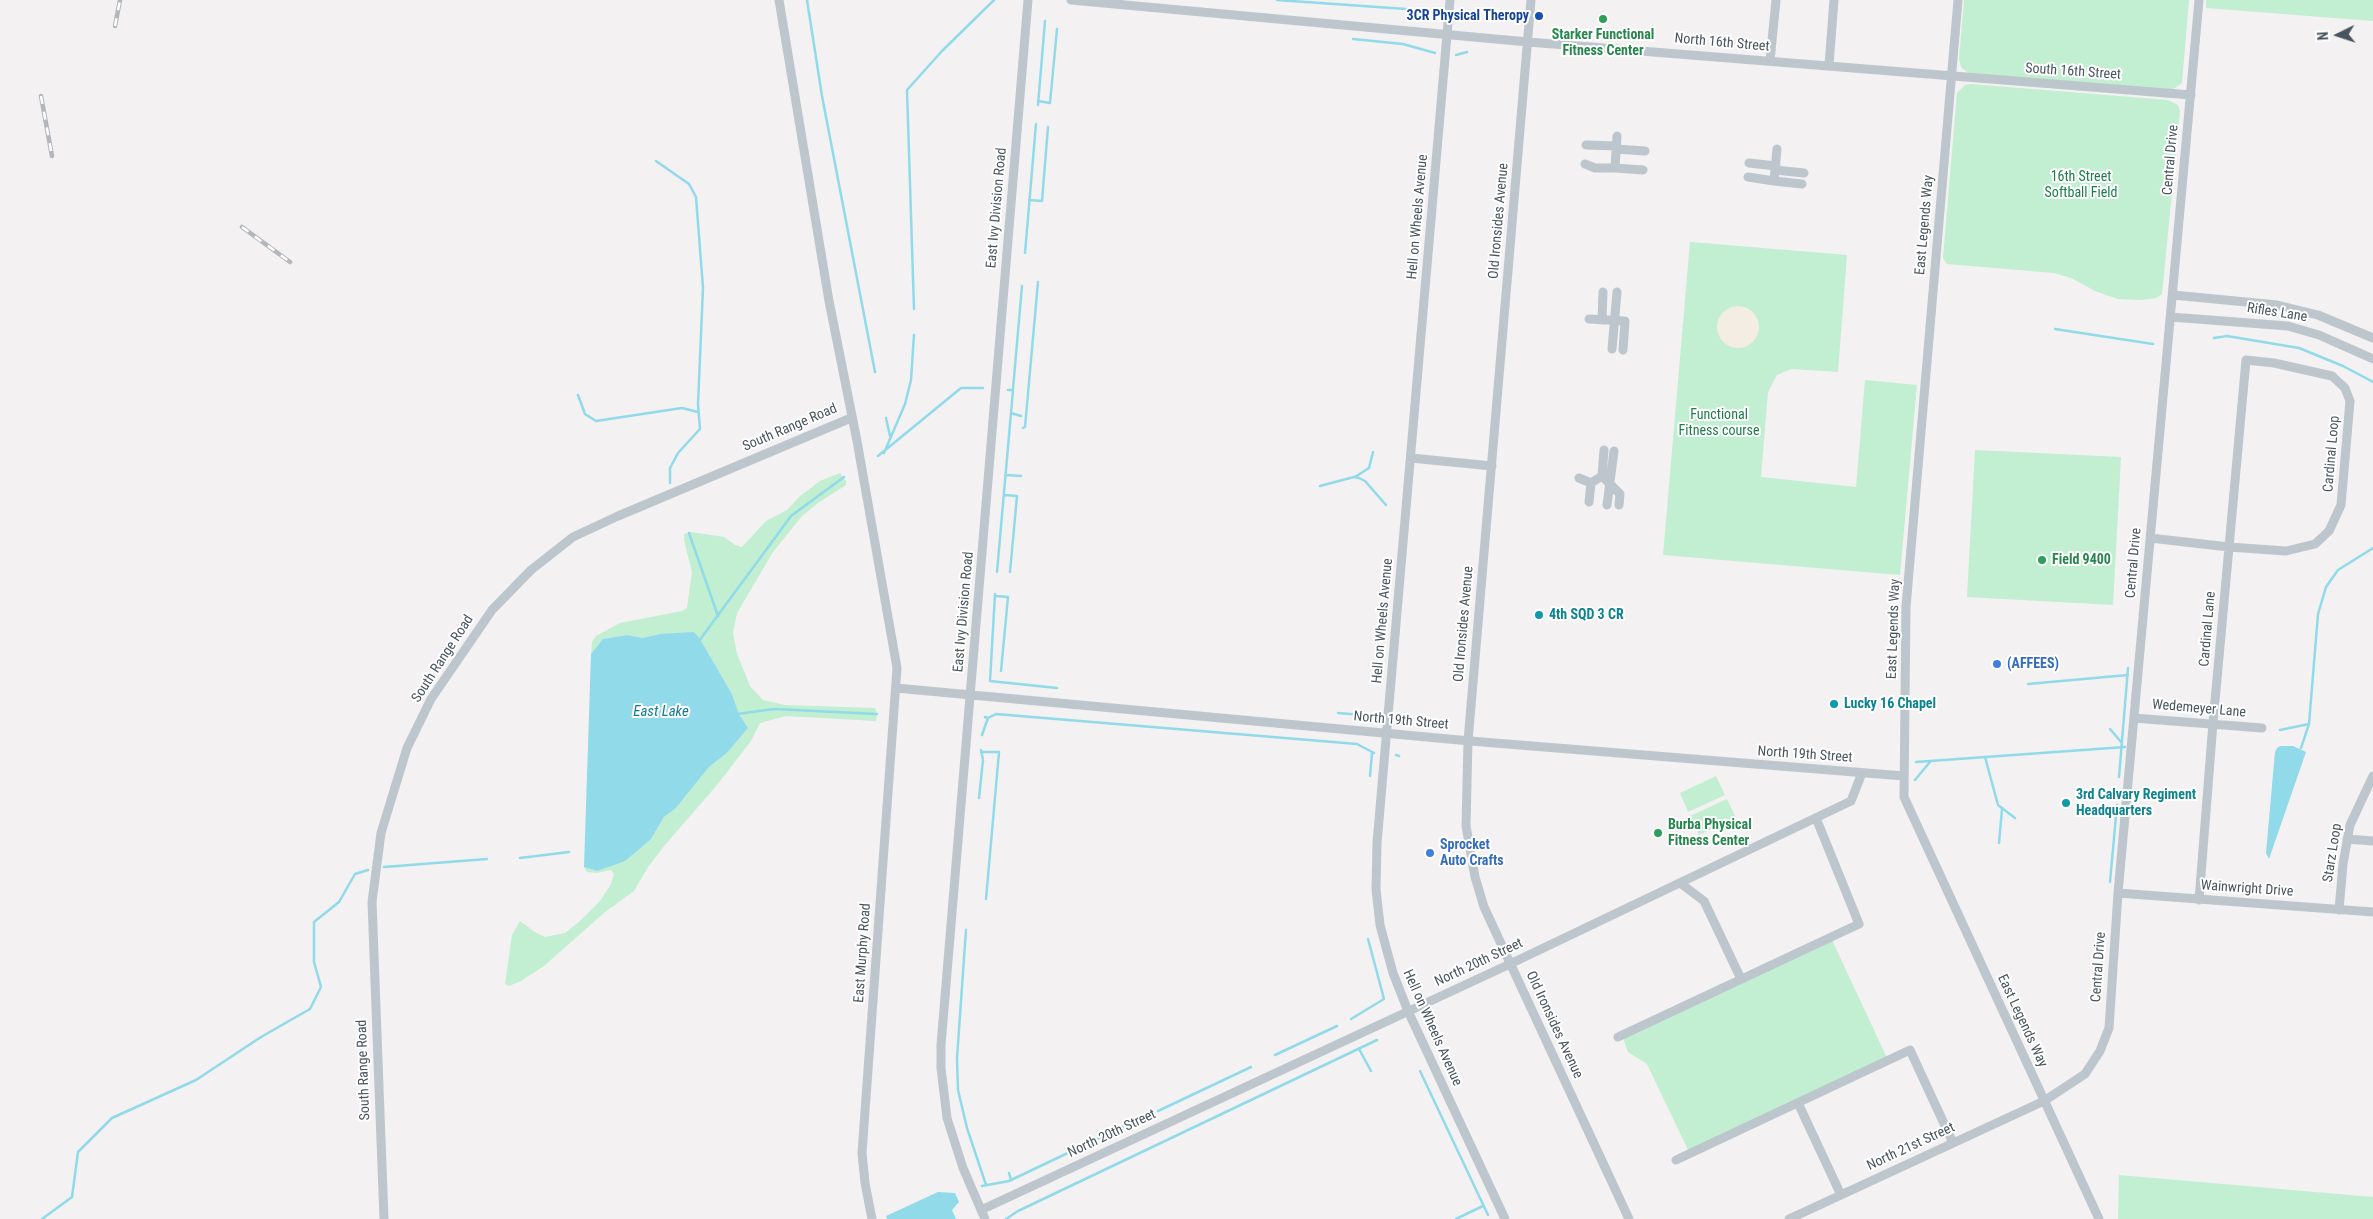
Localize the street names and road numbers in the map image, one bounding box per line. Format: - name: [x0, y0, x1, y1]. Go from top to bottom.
- street label: North 16th Street: [1674, 30, 1770, 56]
- street label: South 16th Street: [2025, 60, 2121, 84]
- street label: Central Drive: [2160, 124, 2182, 196]
- street label: East Ivy Division Road: [983, 147, 1011, 269]
- street label: Hell on Wheels Avenue: [1404, 154, 1432, 280]
- street label: Old Ironsides Avenue: [1486, 162, 1512, 280]
- street label: East Legends Way: [1912, 174, 1938, 276]
- street label: Rifles Lane: [2246, 300, 2308, 326]
- street label: South Range Road: [740, 401, 840, 455]
- street label: Cardinal Loop: [2320, 415, 2344, 493]
- street label: Central Drive: [2123, 527, 2145, 599]
- street label: East Ivy Division Road: [950, 551, 978, 673]
- street label: Hell on Wheels Avenue: [1369, 558, 1397, 684]
- street label: Old Ironsides Avenue: [1451, 565, 1477, 683]
- street label: East Legends Way: [1884, 579, 1904, 679]
- street label: Cardinal Lane: [2196, 591, 2220, 667]
- street label: South Range Road: [408, 612, 478, 706]
- street label: Wedemeyer Lane: [2151, 697, 2247, 721]
- street label: North 19th Street: [1353, 708, 1449, 734]
- street label: North 19th Street: [1757, 743, 1853, 767]
- street label: Starz Loop: [2320, 822, 2346, 884]
- street label: Wainwright Drive: [2200, 877, 2294, 901]
- street label: East Murphy Road: [851, 903, 875, 1003]
- street label: Central Drive: [2088, 931, 2110, 1003]
- street label: North 20th Street: [1432, 935, 1526, 991]
- street label: Hell on Wheels Avenue: [1399, 967, 1465, 1089]
- street label: Old Ironsides Avenue: [1522, 969, 1586, 1081]
- street label: East Legends Way: [1993, 972, 2051, 1070]
- street label: South Range Road: [354, 1019, 374, 1121]
- street label: North 20th Street: [1065, 1106, 1159, 1162]
- street label: North 21st Street: [1864, 1119, 1958, 1175]

